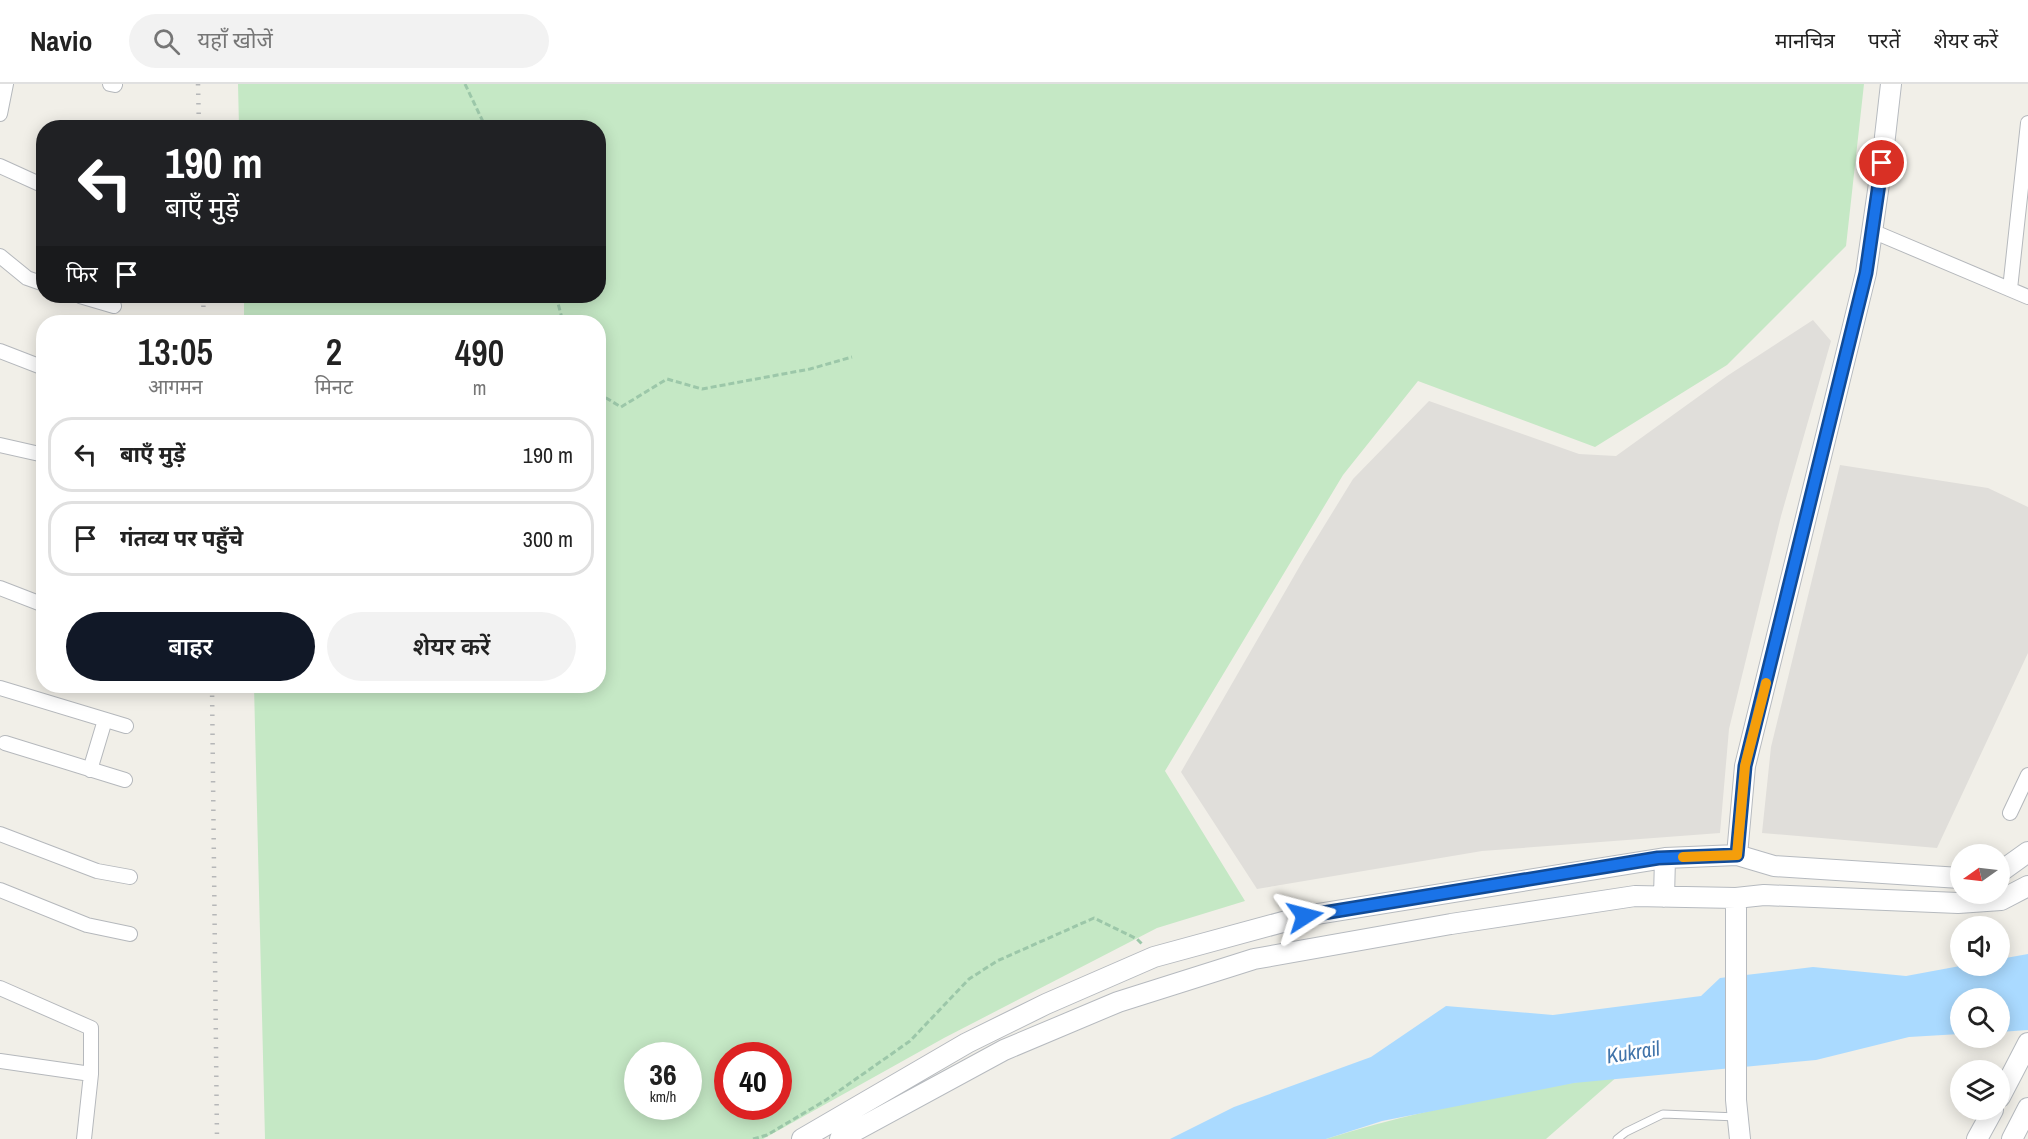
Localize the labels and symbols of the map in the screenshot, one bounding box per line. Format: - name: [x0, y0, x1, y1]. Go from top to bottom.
- pin: [1856, 137, 1907, 188]
- north arrow: [1950, 844, 2010, 904]
- position arrow: [1273, 884, 1337, 948]
- water label: Kukrail: [1604, 1033, 1663, 1071]
- speed limit sign: 40: [714, 1042, 792, 1120]

